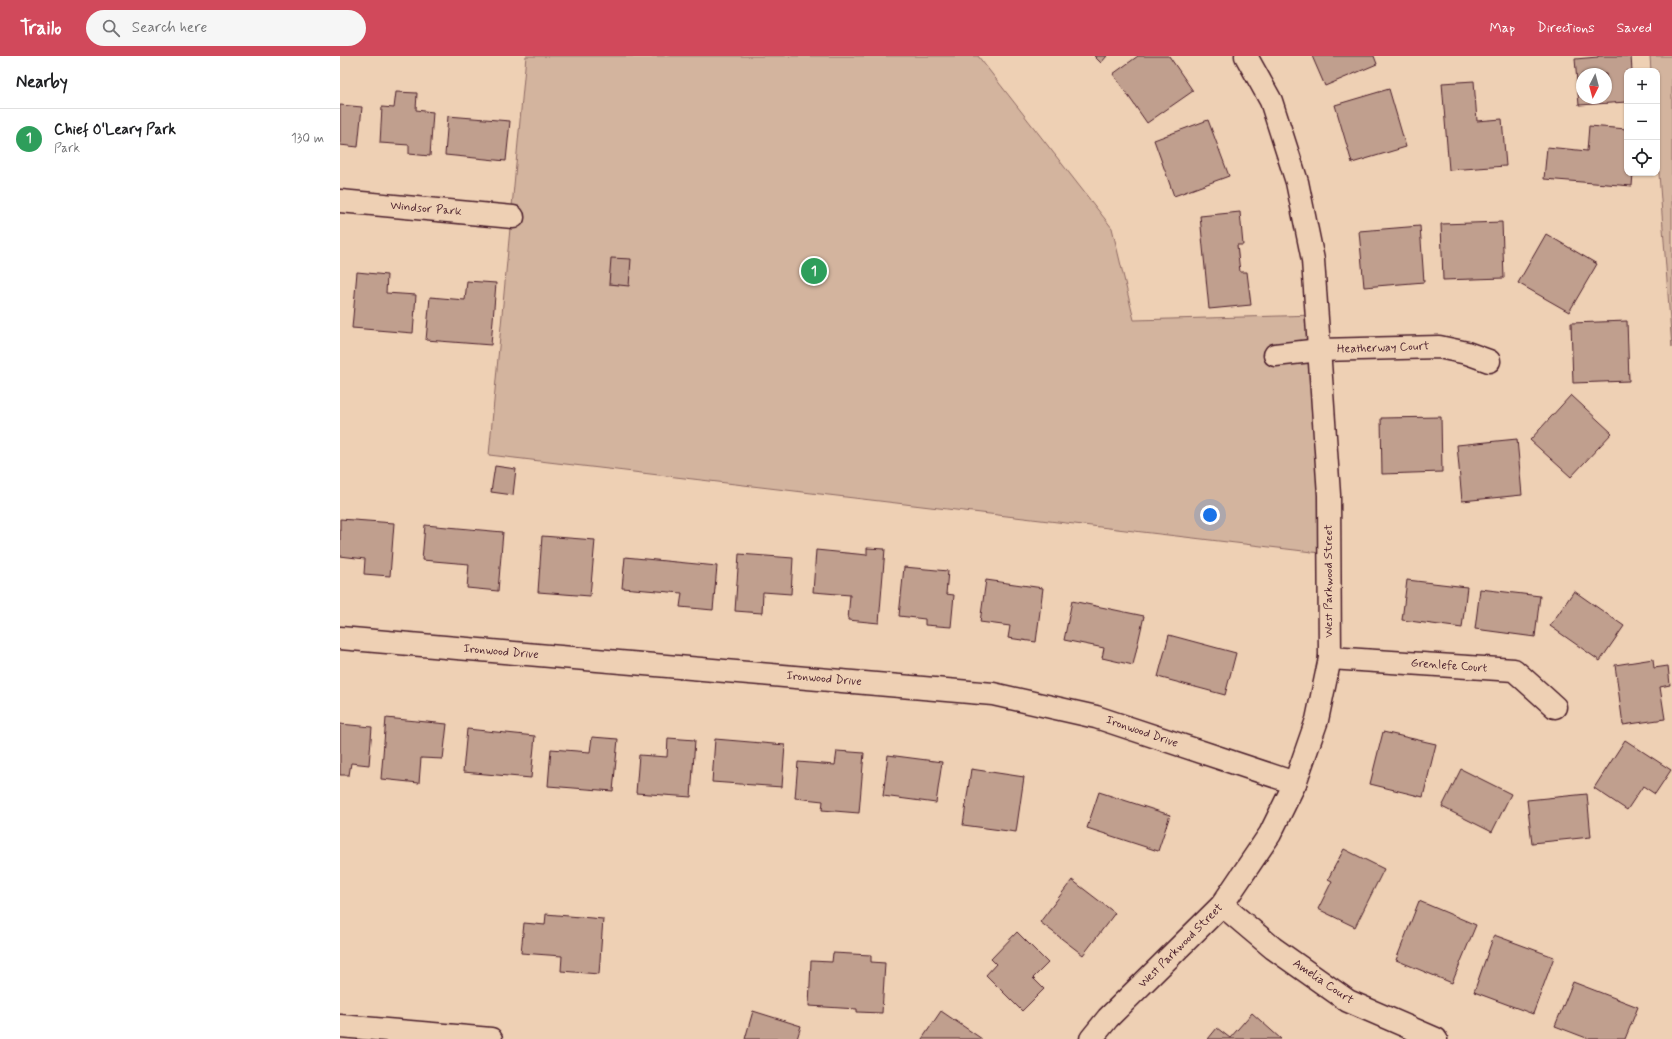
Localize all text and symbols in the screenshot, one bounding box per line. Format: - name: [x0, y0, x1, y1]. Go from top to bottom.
- search box: [86, 10, 366, 46]
- text: Trailo: [20, 16, 62, 41]
- icon: search: [100, 17, 122, 39]
- text: Search here: [132, 18, 207, 38]
- text: Map: [1489, 19, 1515, 37]
- text: Directions: [1537, 19, 1595, 37]
- text: Saved: [1617, 19, 1652, 37]
- north arrow: [1576, 68, 1612, 104]
- map controls: [1624, 68, 1660, 176]
- button: +: [1624, 68, 1660, 104]
- text: Nearby: [16, 71, 68, 93]
- button: −: [1624, 104, 1660, 140]
- text: Chief O'Leary Park: [54, 120, 176, 140]
- text: 1: [26, 130, 32, 147]
- text: 130 m: [291, 130, 324, 147]
- text: Park: [54, 140, 80, 157]
- button: locate: [1624, 140, 1660, 176]
- street label: Windsor Park: [390, 198, 463, 220]
- pin: 1: [801, 256, 827, 286]
- street label: Heatherway Court: [1337, 338, 1430, 358]
- your location: [1200, 505, 1220, 525]
- street label: West Parkwood Street: [1321, 524, 1337, 638]
- street label: Ironwood Drive: [463, 641, 539, 663]
- street label: Grenlefe Court: [1410, 655, 1488, 677]
- street label: Ironwood Drive: [786, 668, 862, 690]
- street label: Ironwood Drive: [1104, 712, 1180, 752]
- street label: West Parkwood Street: [1135, 900, 1227, 992]
- street label: Amelia Court: [1289, 956, 1357, 1008]

